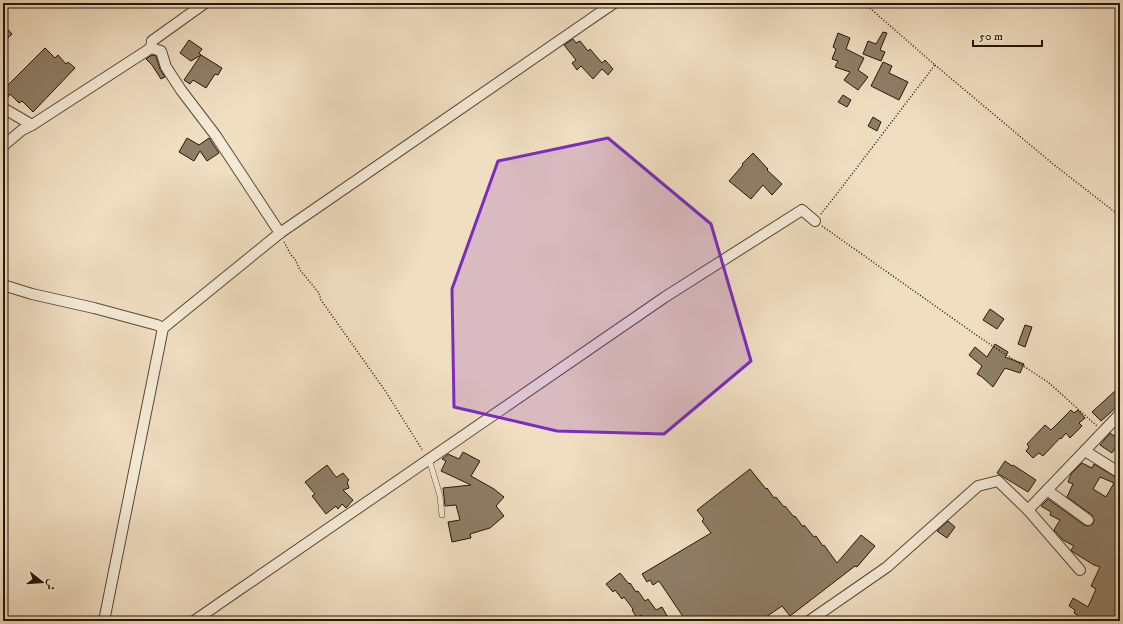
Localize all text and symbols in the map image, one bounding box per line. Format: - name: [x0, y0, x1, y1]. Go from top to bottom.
- scale bar: [973, 22, 1042, 48]
- text: 50 m: [979, 29, 1003, 44]
- north arrow: [22, 562, 62, 602]
- text: ش: [42, 577, 59, 592]

